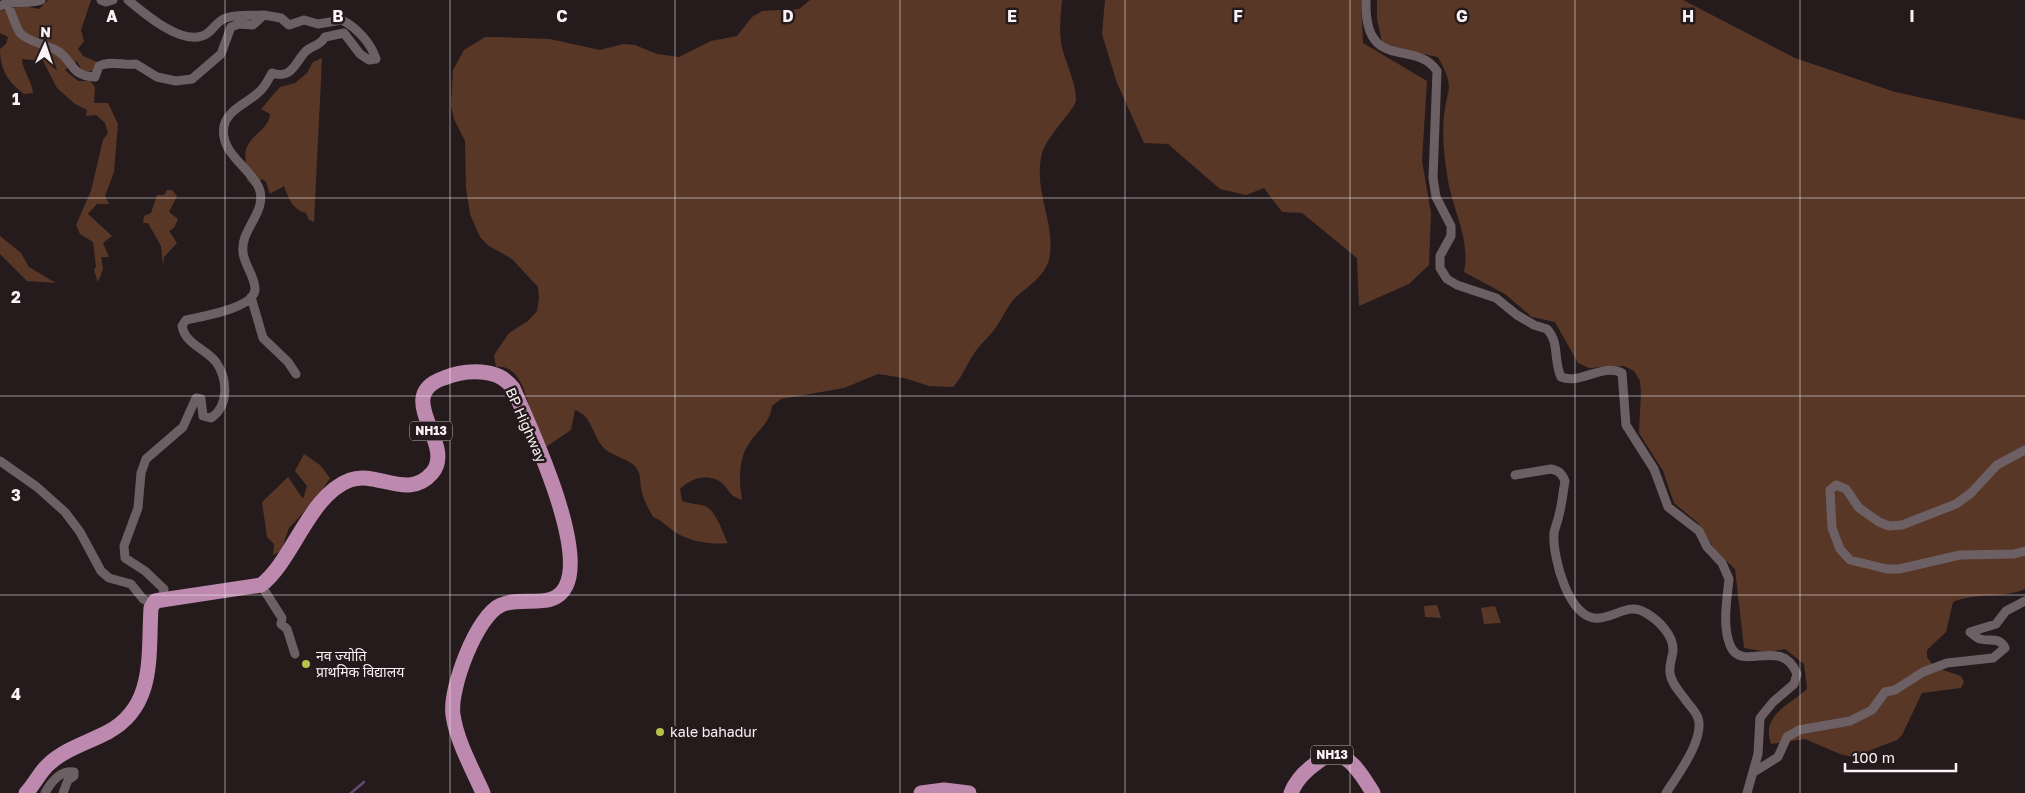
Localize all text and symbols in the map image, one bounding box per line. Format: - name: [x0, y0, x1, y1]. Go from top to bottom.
- text: A: [106, 6, 118, 26]
- text: B: [332, 6, 344, 26]
- text: C: [556, 6, 568, 26]
- text: D: [782, 6, 794, 26]
- text: E: [1007, 6, 1017, 26]
- text: F: [1233, 6, 1243, 26]
- text: G: [1456, 6, 1468, 26]
- text: H: [1682, 6, 1694, 26]
- text: I: [1909, 6, 1915, 26]
- north arrow: [20, 20, 70, 70]
- text: N: [40, 23, 51, 40]
- text: 1: [12, 89, 20, 109]
- text: 2: [11, 287, 21, 307]
- street label: BP Highway: [502, 385, 551, 465]
- road number: NH13: [410, 422, 452, 441]
- text: 3: [11, 485, 21, 505]
- place label: नव ज्योति प्राथमिक विद्यालय: [316, 647, 405, 680]
- marker: नव ज्योति प्राथमिक विद्यालय: [300, 658, 312, 670]
- text: 4: [11, 684, 21, 704]
- place label: kale bahadur: [670, 723, 758, 740]
- marker: kale bahadur: [654, 726, 666, 738]
- scale bar: [1845, 740, 1956, 772]
- road number: NH13: [1311, 746, 1353, 764]
- text: 100 m: [1852, 748, 1895, 766]

